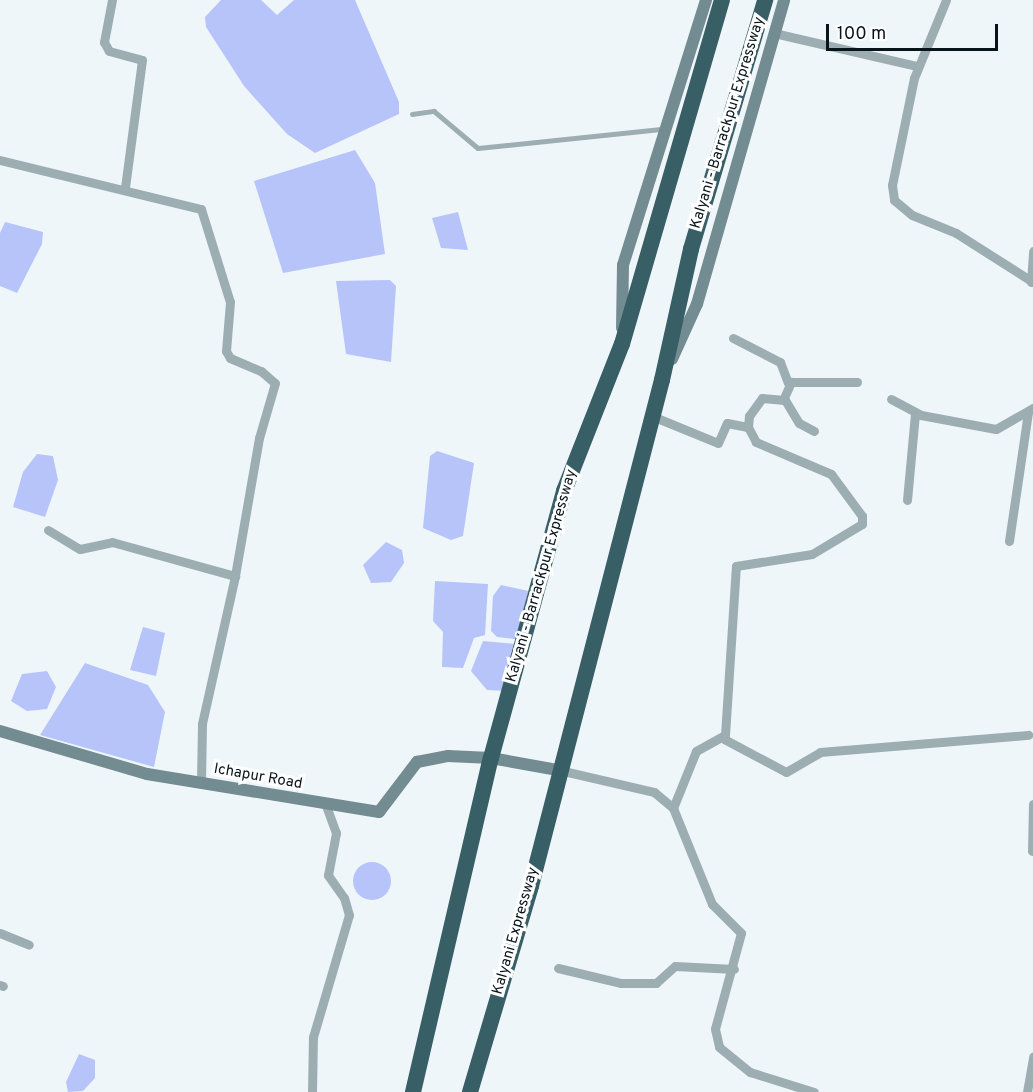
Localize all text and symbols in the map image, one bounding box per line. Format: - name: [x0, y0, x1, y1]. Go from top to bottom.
- scale bar: [829, 12, 1002, 50]
- street label: Kalyani - Barrackpur Expressway: [687, 15, 769, 231]
- text: 100 m: [837, 23, 886, 46]
- street label: Kalyani - Barrackpur Expressway: [503, 467, 581, 685]
- street label: Ichapur Road: [212, 760, 304, 794]
- street label: Kalyani Expressway: [489, 865, 543, 997]

